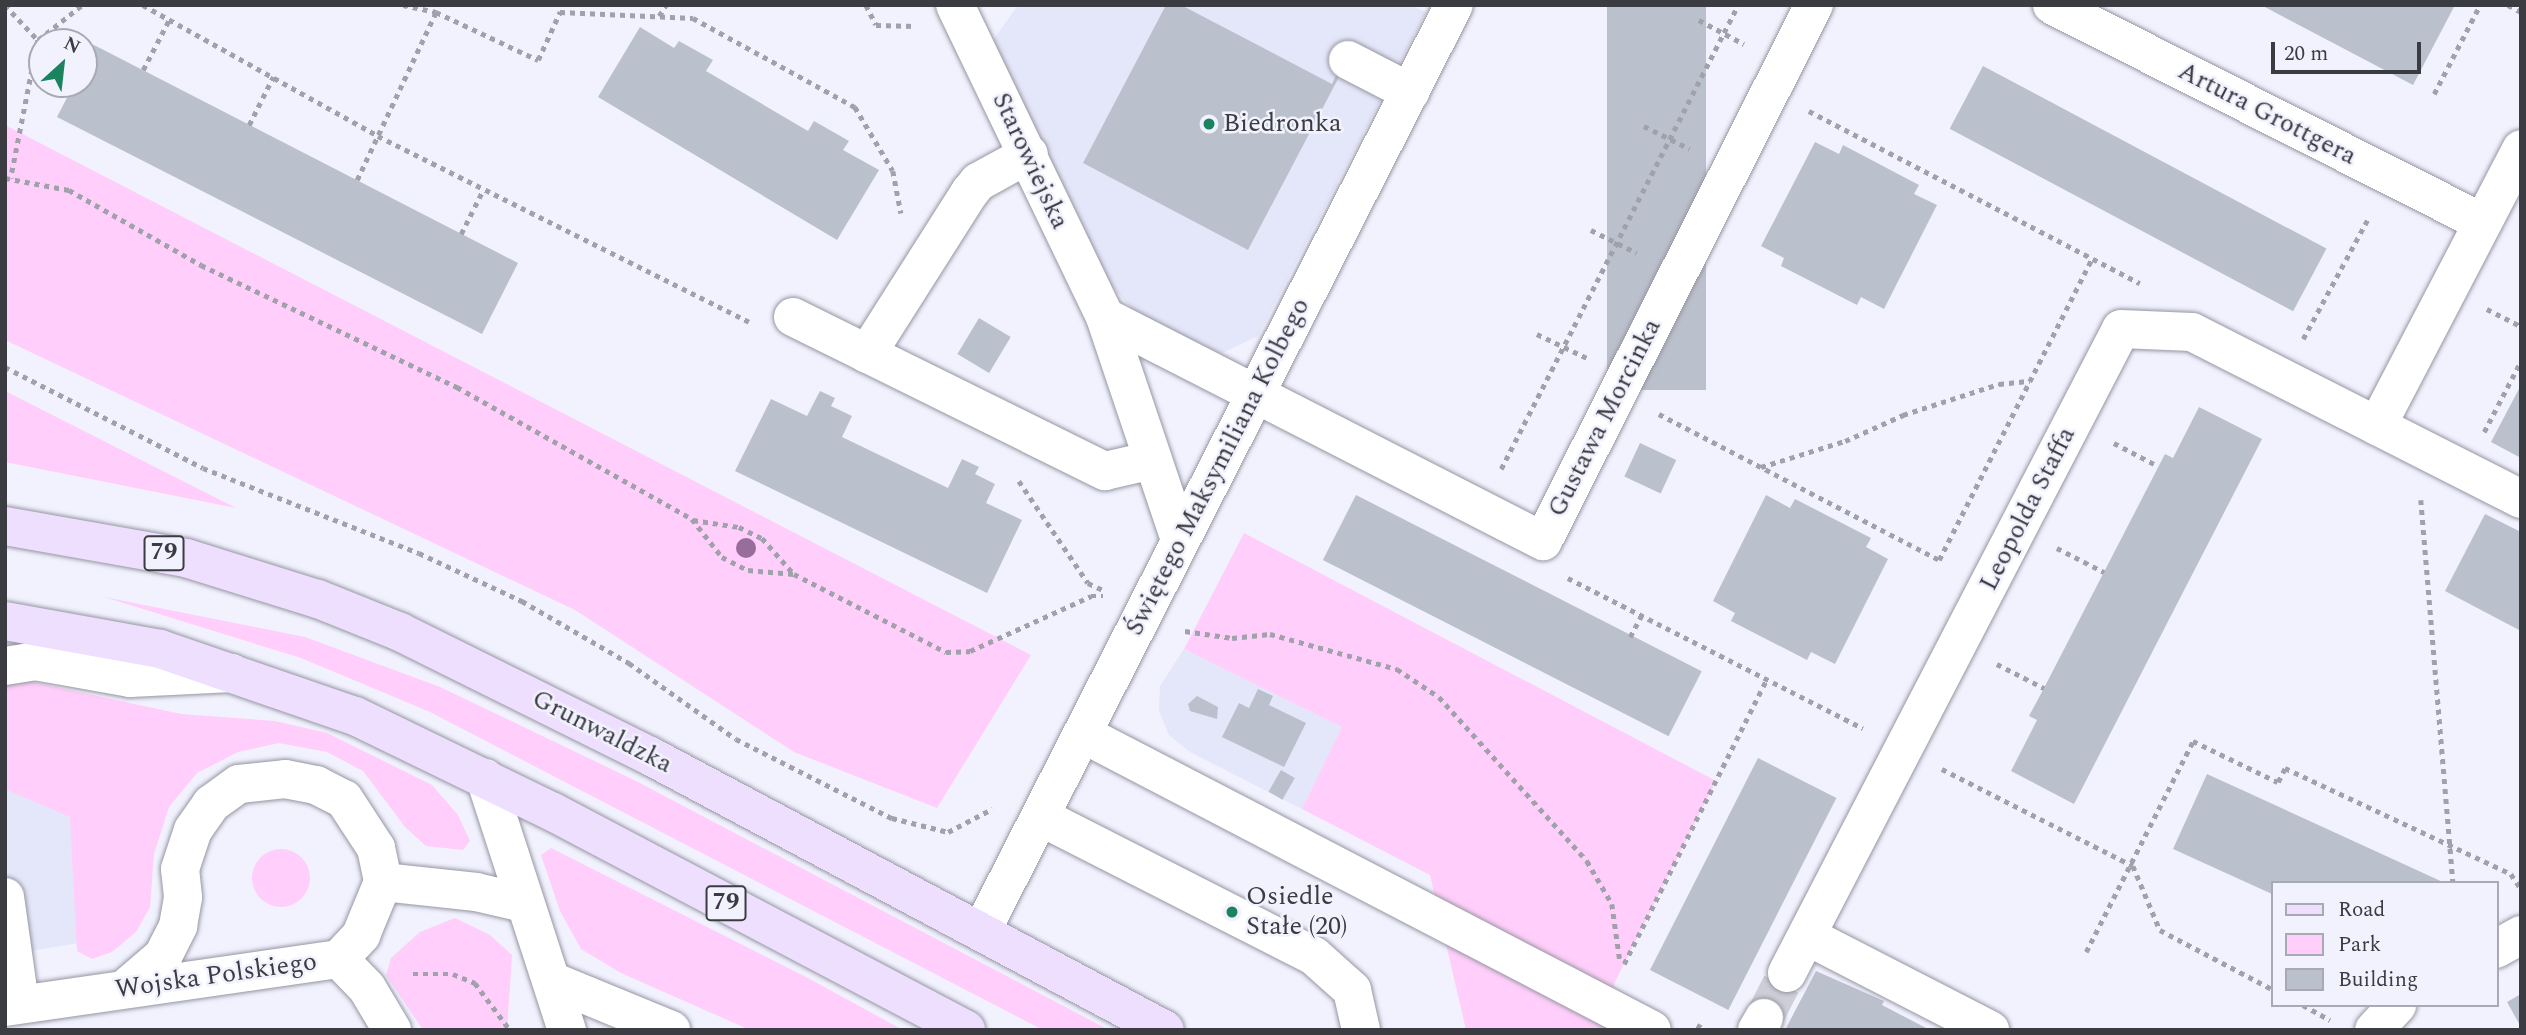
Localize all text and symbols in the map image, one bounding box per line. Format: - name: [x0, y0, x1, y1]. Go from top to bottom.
- north arrow: [28, 28, 98, 98]
- scale bar: [2274, 28, 2424, 72]
- text: N: [58, 29, 85, 62]
- text: 20 m: [2284, 38, 2328, 70]
- street label: Artura Grottgera: [2173, 56, 2361, 172]
- street label: Starowiejska: [985, 88, 1075, 234]
- place label: Biedronka: [1223, 108, 1342, 140]
- marker: Biedronka: [1201, 116, 1217, 132]
- street label: Świętego Maksymiliana Kolbego: [1119, 293, 1317, 641]
- street label: Gustawa Morcinka: [1542, 314, 1668, 522]
- street label: Leopolda Staffa: [1973, 422, 2083, 596]
- road number: 79: [143, 532, 185, 574]
- street label: Grunwaldzka: [527, 683, 677, 781]
- place label: Osiedle Stałe (20): [1246, 881, 1348, 942]
- legend: [2270, 881, 2498, 1007]
- road number: 79: [705, 882, 747, 923]
- text: Road: [2338, 894, 2385, 926]
- marker: Osiedle Stałe (20): [1224, 904, 1240, 920]
- text: Park: [2338, 929, 2381, 961]
- street label: Wojska Polskiego: [113, 946, 319, 1006]
- text: Building: [2338, 964, 2418, 996]

